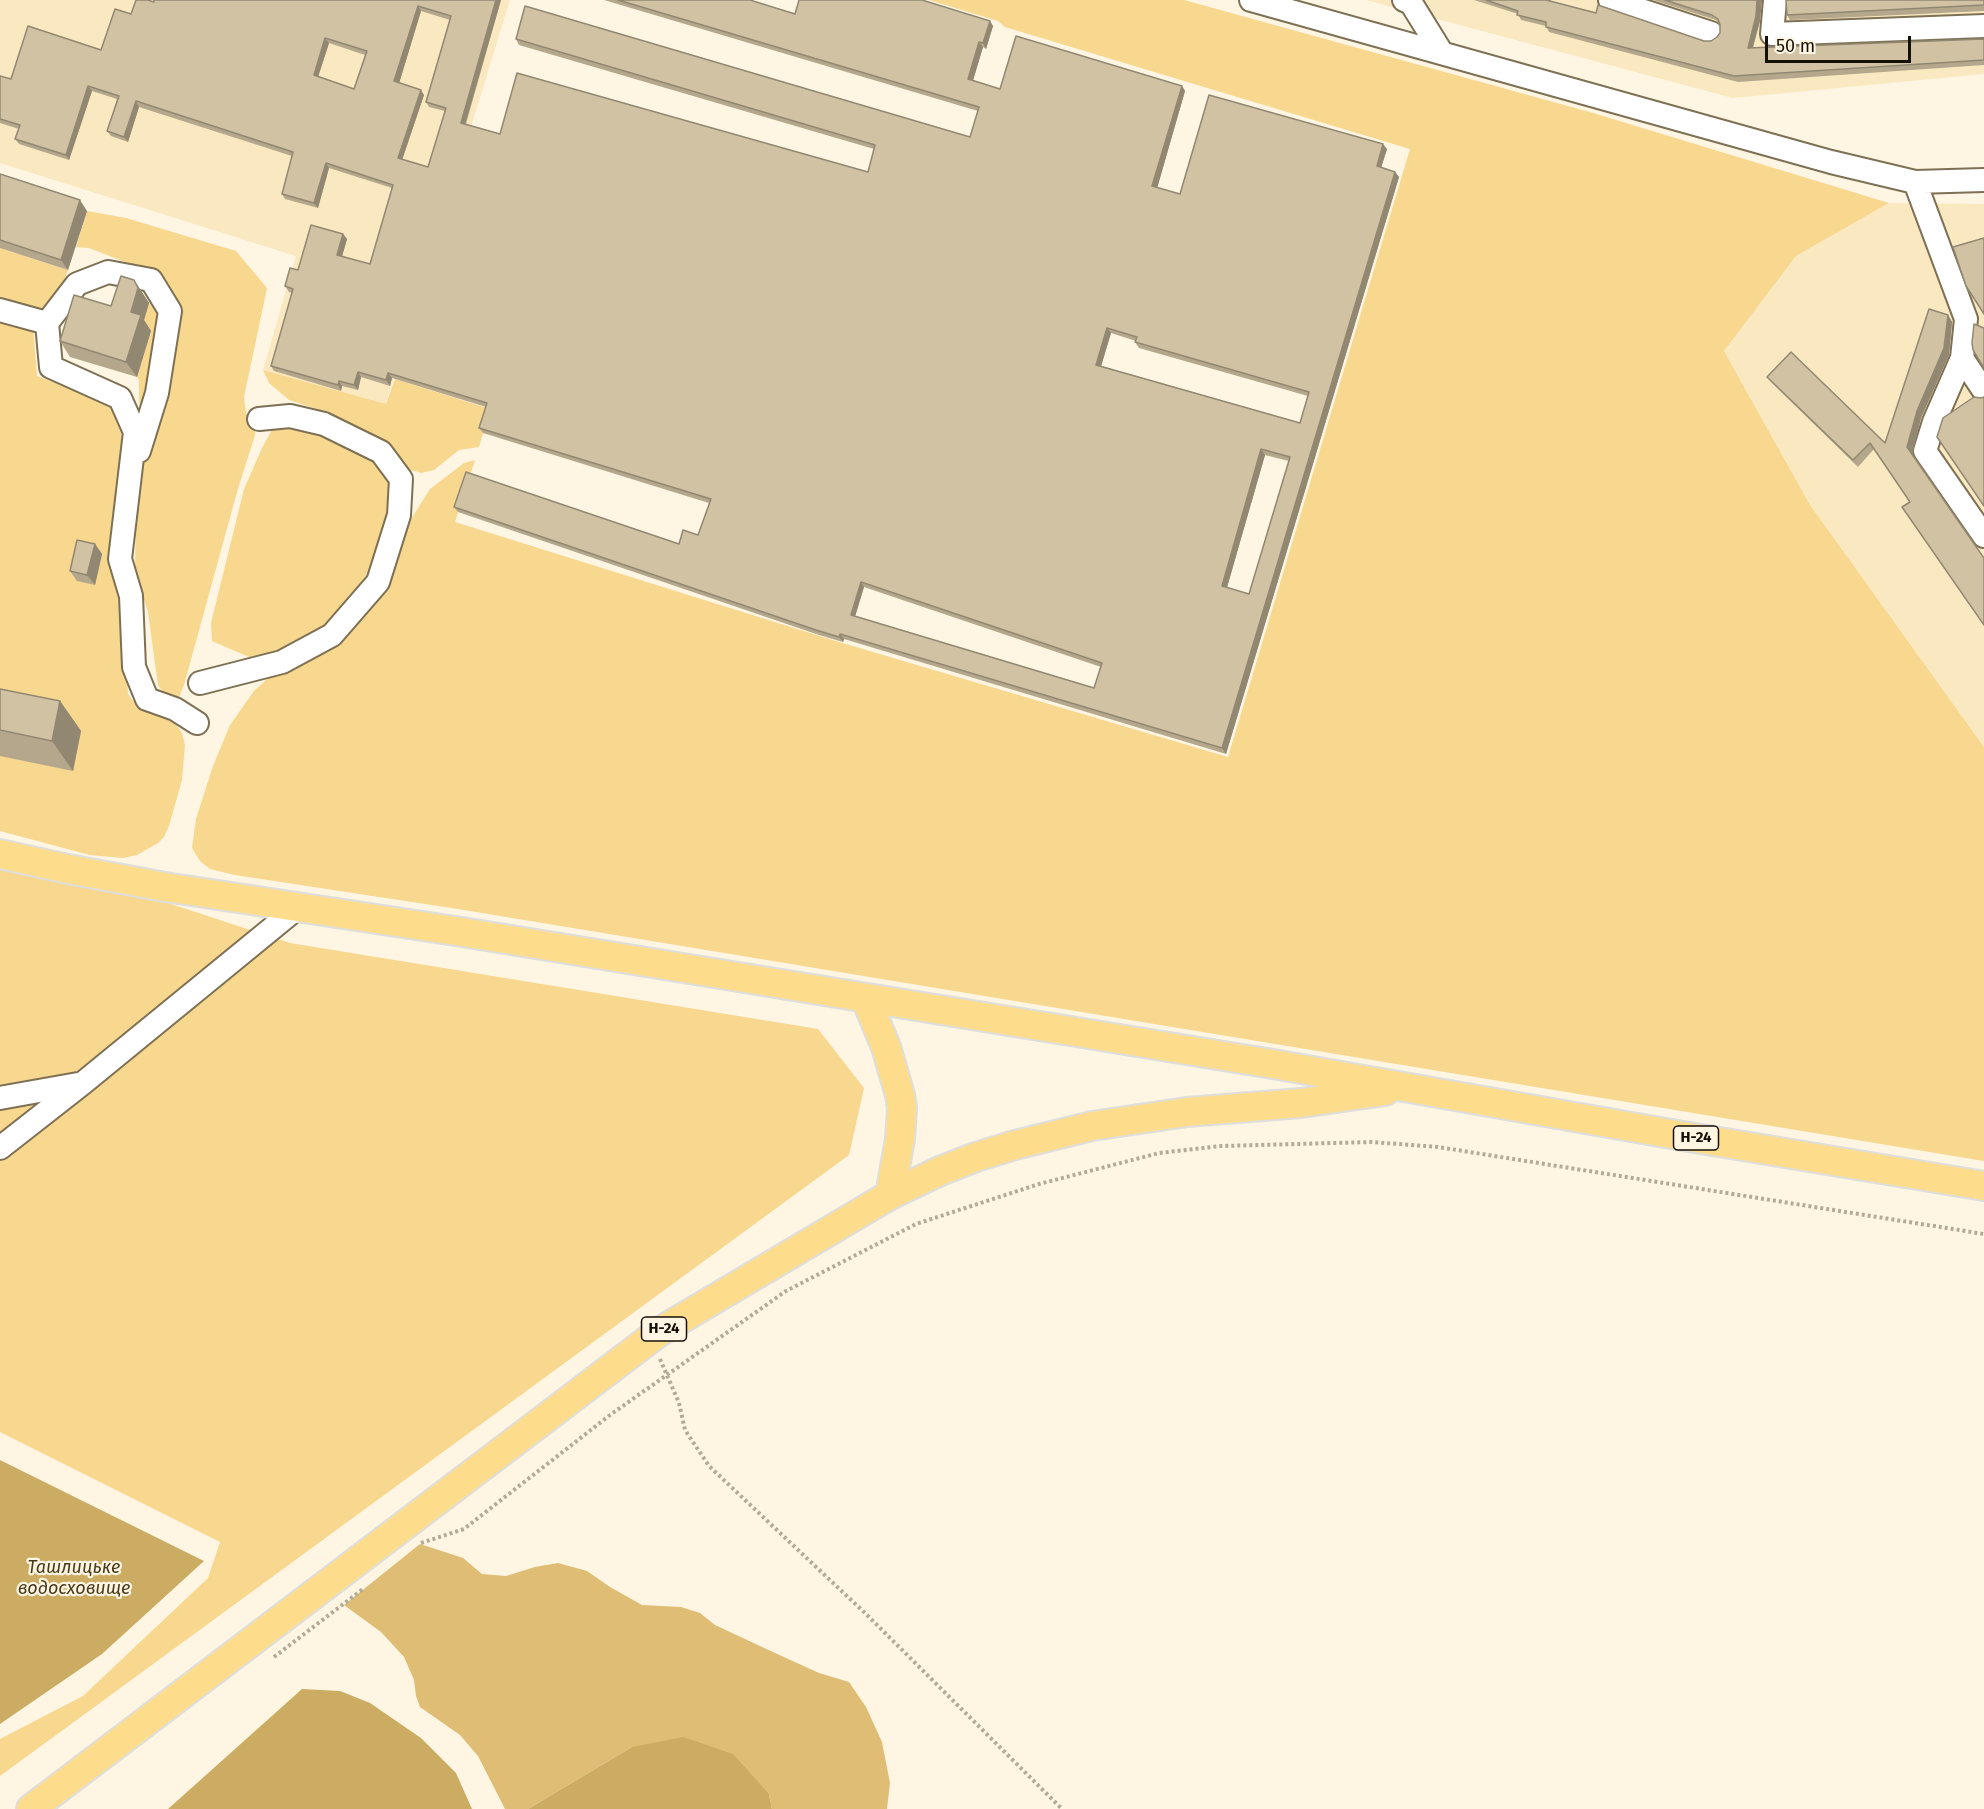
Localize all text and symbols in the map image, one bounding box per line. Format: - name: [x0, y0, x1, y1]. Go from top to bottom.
- scale bar: [1768, 24, 1914, 62]
- text: 50 m: [1776, 35, 1815, 57]
- road number: Н-24: [1674, 1126, 1718, 1150]
- road number: Н-24: [642, 1317, 686, 1341]
- water label: Ташлицьке водосховище: [18, 1557, 130, 1600]

